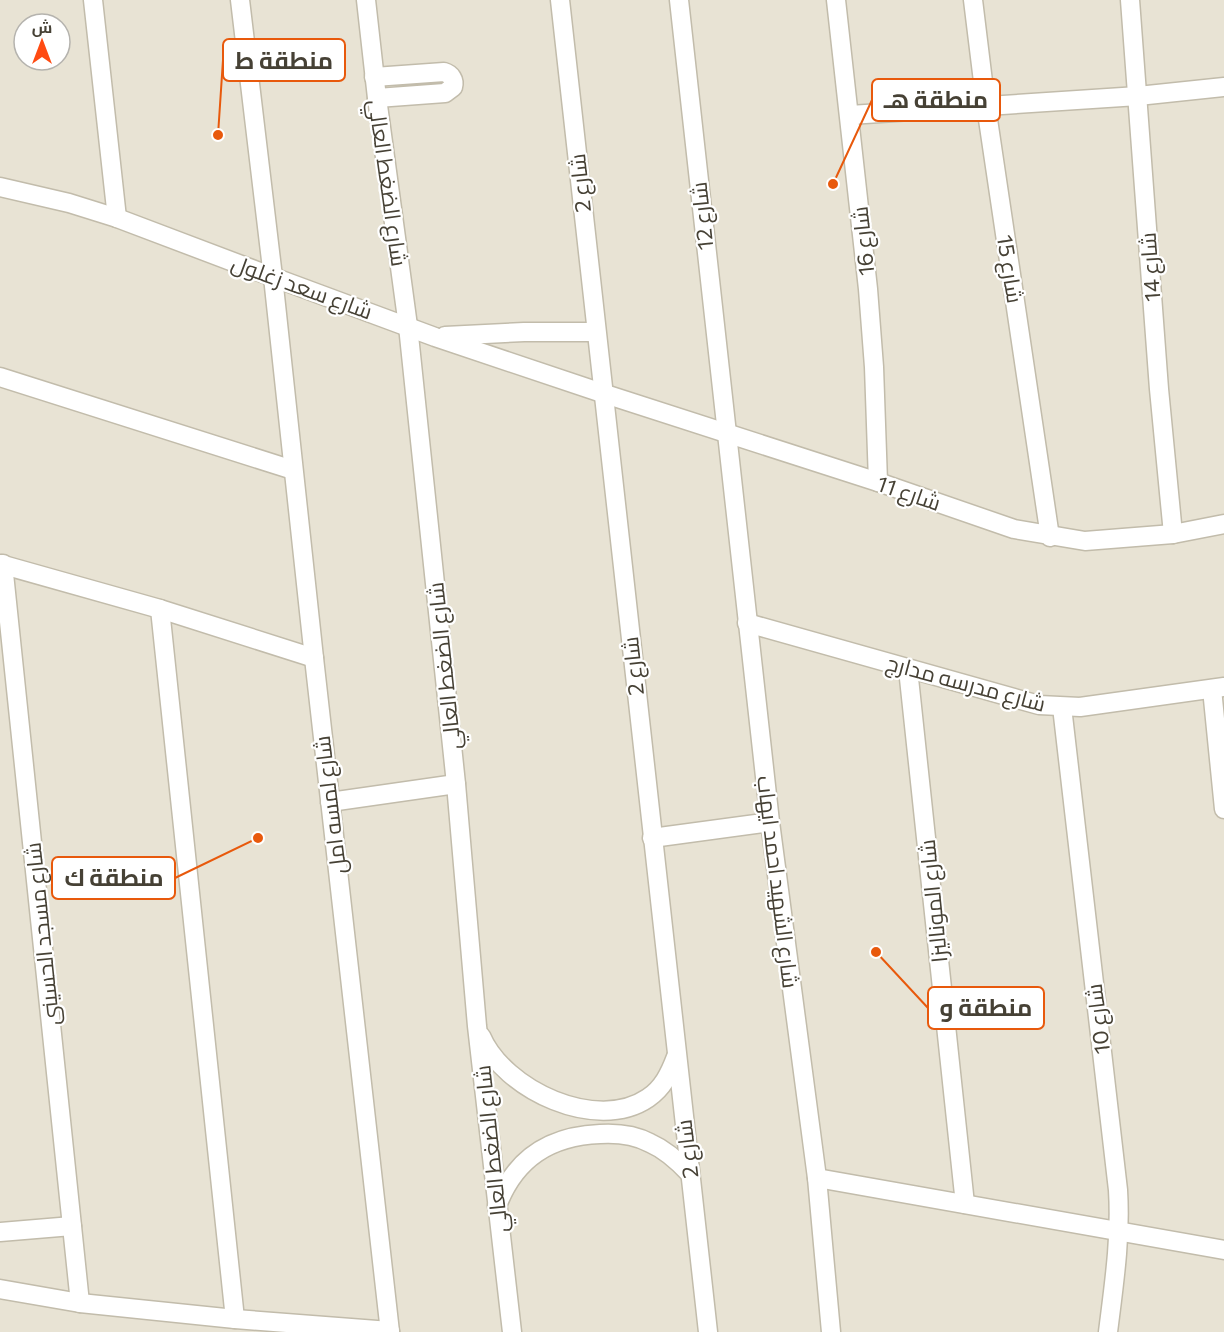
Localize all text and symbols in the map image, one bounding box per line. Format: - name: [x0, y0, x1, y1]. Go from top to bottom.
- north arrow: [12, 12, 72, 72]
- text: ش: [32, 17, 52, 37]
- callout: منطقة ط: [223, 39, 345, 81]
- text: منطقة ط: [235, 45, 333, 74]
- callout: منطقة هـ: [872, 79, 1000, 121]
- text: منطقة هـ: [883, 84, 988, 113]
- street label: شارع الضغط العالي: [359, 98, 414, 269]
- street label: شارع 2: [563, 152, 598, 214]
- street label: شارع 12: [684, 180, 720, 251]
- street label: شارع 16: [845, 205, 882, 277]
- street label: شارع 14: [1134, 231, 1167, 303]
- street label: شارع 15: [990, 233, 1029, 305]
- street label: شارع سعد زغلول: [227, 249, 376, 326]
- street label: شارع 11: [873, 469, 945, 518]
- street label: شارع الضغط العالي: [421, 581, 470, 751]
- street label: شارع 2: [616, 635, 651, 697]
- street label: شارع مدرسه مدارج: [883, 648, 1049, 719]
- street label: شارع لمسه امل: [308, 734, 353, 876]
- street label: شارع الشهيد احمد ايهاب: [750, 774, 805, 990]
- street label: شارع الموناليزا: [913, 838, 954, 964]
- street label: شارع مسجد الحسينى: [18, 841, 67, 1027]
- callout: منطقة ك: [52, 857, 175, 899]
- text: منطقة ك: [64, 862, 164, 891]
- street label: شارع 10: [1080, 982, 1117, 1056]
- callout: منطقة و: [928, 987, 1044, 1029]
- text: منطقة و: [940, 992, 1032, 1022]
- street label: شارع الضغط العالي: [468, 1064, 517, 1234]
- street label: شارع 2: [670, 1118, 705, 1180]

